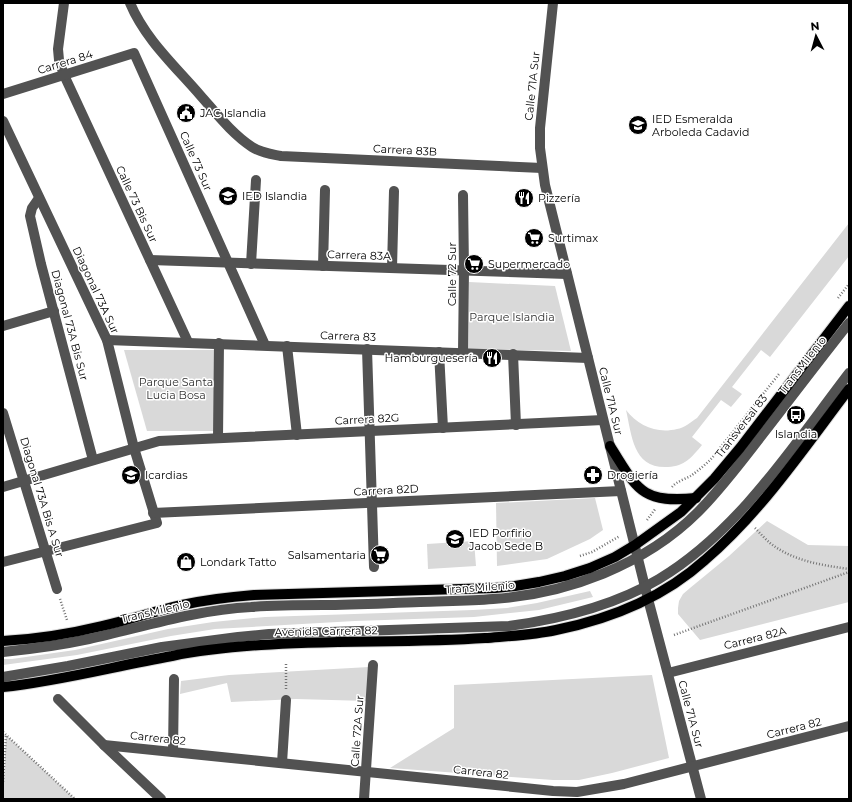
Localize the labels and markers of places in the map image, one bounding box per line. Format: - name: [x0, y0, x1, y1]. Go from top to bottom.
- public building icon: JAC Islandia: [175, 102, 197, 124]
- place label: JAC Islandia: [199, 106, 266, 120]
- place label: IED Esmeralda Arboleda Cadavid: [652, 112, 749, 139]
- school or university icon: IED Esmeralda Arboleda Cadavid: [627, 114, 649, 136]
- school or university icon: IED Islandia: [217, 185, 239, 207]
- restaurant icon: Pizzería: [513, 187, 535, 209]
- place label: IED Islandia: [242, 189, 307, 203]
- place label: Pizzería: [538, 191, 580, 205]
- supermarket icon: Surtimax: [523, 227, 545, 249]
- place label: Surtimax: [548, 231, 598, 245]
- supermarket icon: Supermercado: [463, 253, 485, 275]
- place label: Supermercado: [488, 257, 570, 271]
- restaurant icon: Hamburguesería: [481, 347, 503, 369]
- place label: Hamburguesería: [384, 351, 478, 365]
- bus stop icon: Islandia: [785, 404, 807, 426]
- place label: Islandia: [775, 427, 817, 441]
- school or university icon: Icardias: [120, 464, 142, 486]
- pharmacy icon: Drogiería: [582, 464, 604, 486]
- place label: Icardias: [145, 468, 188, 482]
- place label: Drogiería: [607, 468, 658, 482]
- place label: IED Porfirio Jacob Sede B: [468, 526, 543, 553]
- school or university icon: IED Porfirio Jacob Sede B: [444, 528, 466, 550]
- supermarket icon: Salsamentaria: [369, 544, 391, 566]
- place label: Salsamentaria: [288, 548, 366, 562]
- shop icon: Londark Tatto: [175, 551, 197, 573]
- place label: Londark Tatto: [200, 555, 277, 569]

